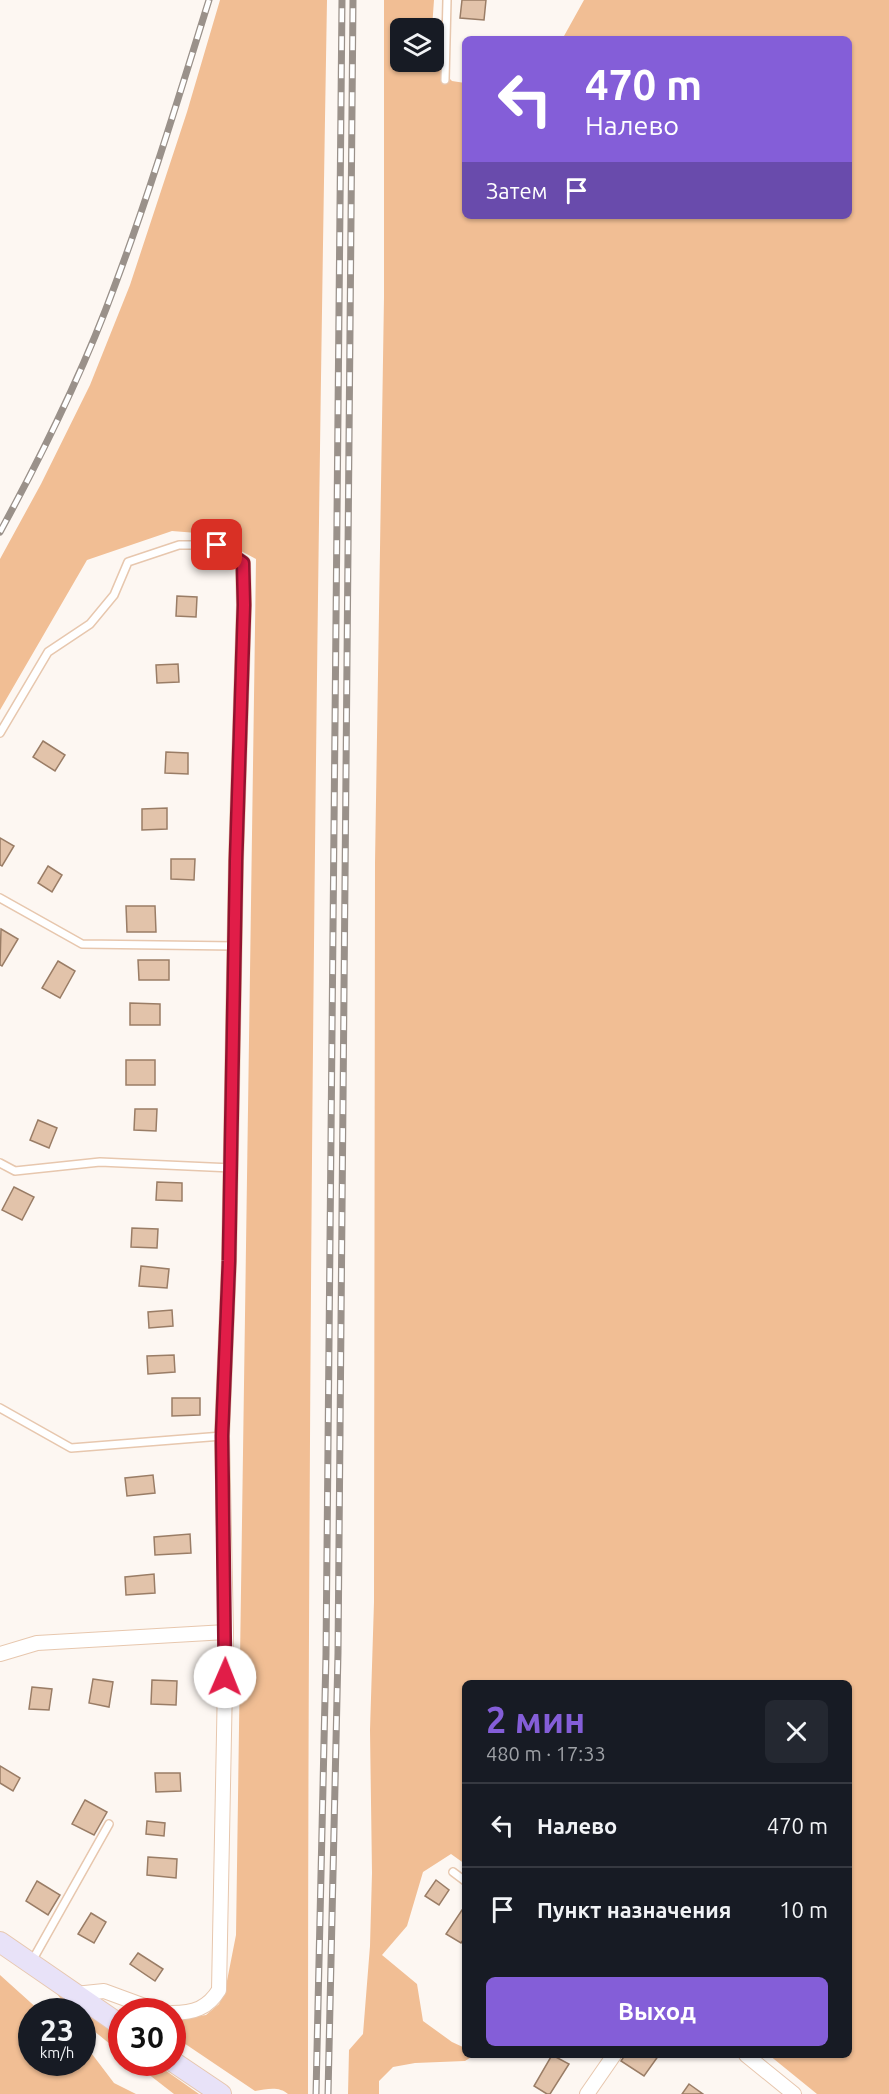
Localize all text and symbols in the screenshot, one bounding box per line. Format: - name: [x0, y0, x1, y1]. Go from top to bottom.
- map controls: [390, 18, 444, 72]
- button: layers: [390, 18, 444, 72]
- icon: left: [486, 60, 564, 138]
- text: 470 m: [585, 61, 702, 108]
- text: Налево: [585, 110, 679, 140]
- icon: arrive: [560, 174, 593, 207]
- text: Затем: [486, 178, 548, 203]
- pin: [191, 519, 242, 570]
- icon: arrive: [200, 528, 233, 561]
- position arrow: [193, 1645, 257, 1709]
- text: 2 мин: [486, 1699, 585, 1740]
- button: close: [765, 1700, 828, 1763]
- text: 480 m · 17:33: [486, 1742, 606, 1765]
- icon: left: [486, 1809, 519, 1842]
- text: Налево: [537, 1813, 617, 1838]
- text: 470 m: [767, 1813, 828, 1838]
- icon: arrive: [486, 1893, 519, 1926]
- text: Пункт назначения: [537, 1897, 731, 1922]
- text: 10 m: [779, 1897, 828, 1922]
- button: Выход: [486, 1977, 828, 2046]
- speed limit sign: 30: [108, 1998, 186, 2076]
- text: 23: [40, 2013, 74, 2047]
- text: km/h: [40, 2044, 74, 2061]

